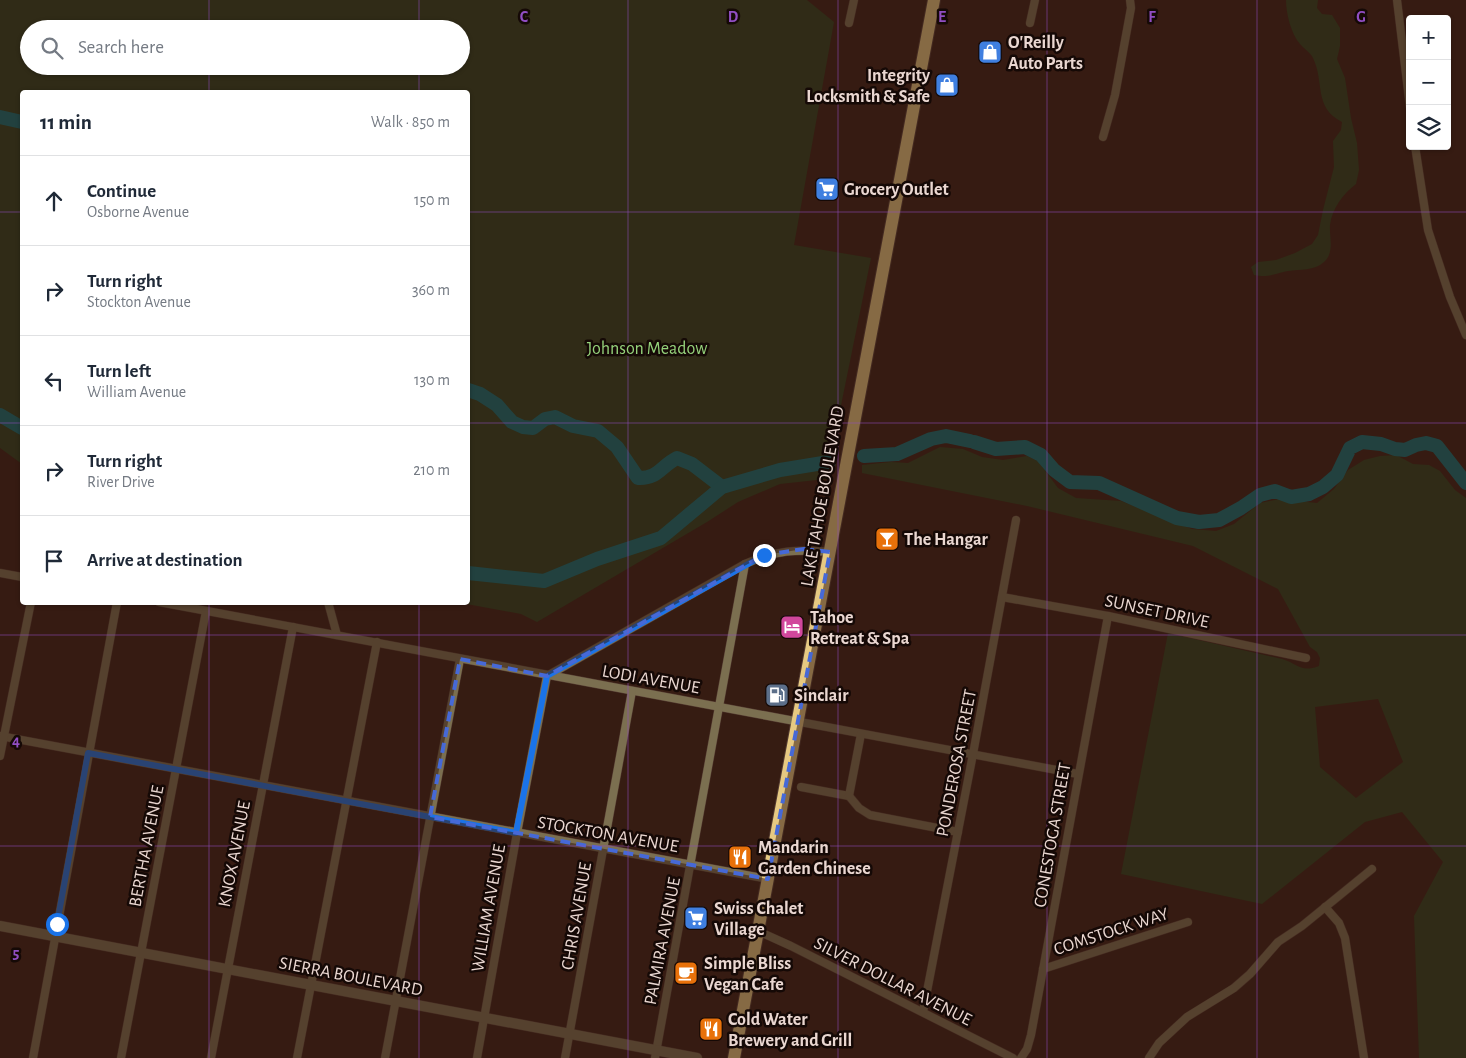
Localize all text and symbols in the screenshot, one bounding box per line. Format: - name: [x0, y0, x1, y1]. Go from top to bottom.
- text: C: [520, 9, 529, 25]
- text: D: [728, 9, 739, 25]
- text: E: [938, 9, 946, 25]
- text: F: [1148, 9, 1156, 25]
- text: G: [1356, 9, 1366, 25]
- map controls: [1406, 15, 1451, 150]
- button: +: [1406, 15, 1451, 60]
- search box: [20, 20, 470, 75]
- icon: search: [38, 34, 66, 62]
- place label: O'Reilly Auto Parts: [1008, 34, 1083, 73]
- text: Search here: [78, 38, 164, 57]
- shop icon: O'Reilly Auto Parts: [977, 39, 1003, 65]
- button: −: [1406, 60, 1451, 105]
- place label: Integrity Locksmith & Safe: [806, 67, 931, 106]
- shop icon: Integrity Locksmith & Safe: [934, 72, 960, 98]
- button: layers: [1406, 105, 1451, 150]
- text: 11 min: [40, 112, 92, 133]
- text: Walk · 850 m: [371, 114, 450, 130]
- supermarket icon: Grocery Outlet: [814, 176, 840, 202]
- place label: Grocery Outlet: [844, 181, 949, 199]
- text: Continue: [87, 182, 156, 201]
- icon: ahead: [40, 187, 68, 215]
- text: 150 m: [414, 192, 450, 208]
- text: Osborne Avenue: [87, 204, 189, 220]
- text: Turn right: [87, 272, 162, 291]
- icon: right: [40, 277, 68, 305]
- text: 360 m: [412, 282, 450, 298]
- text: Stockton Avenue: [87, 294, 191, 310]
- park label: Johnson Meadow: [587, 340, 707, 358]
- text: Turn left: [87, 362, 151, 381]
- icon: left: [40, 367, 68, 395]
- text: 130 m: [414, 372, 450, 388]
- text: William Avenue: [87, 384, 186, 400]
- street label: LAKE TAHOE BOULEVARD: [798, 404, 848, 588]
- text: Turn right: [87, 452, 162, 471]
- icon: right: [40, 457, 68, 485]
- text: 210 m: [413, 462, 450, 478]
- text: River Drive: [87, 474, 155, 490]
- bar icon: The Hangar: [874, 526, 900, 552]
- place label: The Hangar: [904, 531, 989, 549]
- route end: [753, 544, 776, 567]
- icon: arrive: [40, 547, 68, 575]
- text: Arrive at destination: [87, 551, 243, 570]
- street label: SUNSET DRIVE: [1103, 592, 1211, 632]
- place label: Tahoe Retreat & Spa: [810, 609, 910, 648]
- hotel icon: Tahoe Retreat & Spa: [779, 614, 805, 640]
- street label: LODI AVENUE: [601, 663, 701, 697]
- fuel station icon: Sinclair: [764, 682, 790, 708]
- place label: Sinclair: [794, 687, 849, 705]
- street label: PONDEROSA STREET: [934, 688, 980, 838]
- text: 4: [12, 733, 20, 749]
- street label: CONESTOGA STREET: [1031, 761, 1075, 909]
- street label: BERTHA AVENUE: [126, 784, 168, 908]
- street label: KNOX AVENUE: [216, 799, 254, 909]
- street label: STOCKTON AVENUE: [536, 814, 680, 856]
- place label: Mandarin Garden Chinese: [758, 839, 871, 878]
- street label: WILLIAM AVENUE: [469, 843, 509, 973]
- restaurant icon: Mandarin Garden Chinese: [727, 844, 753, 870]
- street label: CHRIS AVENUE: [559, 861, 595, 971]
- street label: PALMIRA AVENUE: [642, 875, 684, 1007]
- place label: Swiss Chalet Village: [714, 900, 803, 939]
- supermarket icon: Swiss Chalet Village: [683, 905, 709, 931]
- street label: COMSTOCK WAY: [1052, 905, 1171, 959]
- route start: [46, 913, 69, 936]
- street label: SILVER DOLLAR AVENUE: [811, 934, 975, 1030]
- text: 5: [13, 945, 20, 961]
- street label: SIERRA BOULEVARD: [278, 954, 424, 1000]
- place label: Simple Bliss Vegan Cafe: [704, 955, 791, 994]
- cafe icon: Simple Bliss Vegan Cafe: [673, 960, 699, 986]
- place label: Cold Water Brewery and Grill: [728, 1011, 852, 1050]
- restaurant icon: Cold Water Brewery and Grill: [698, 1016, 724, 1042]

